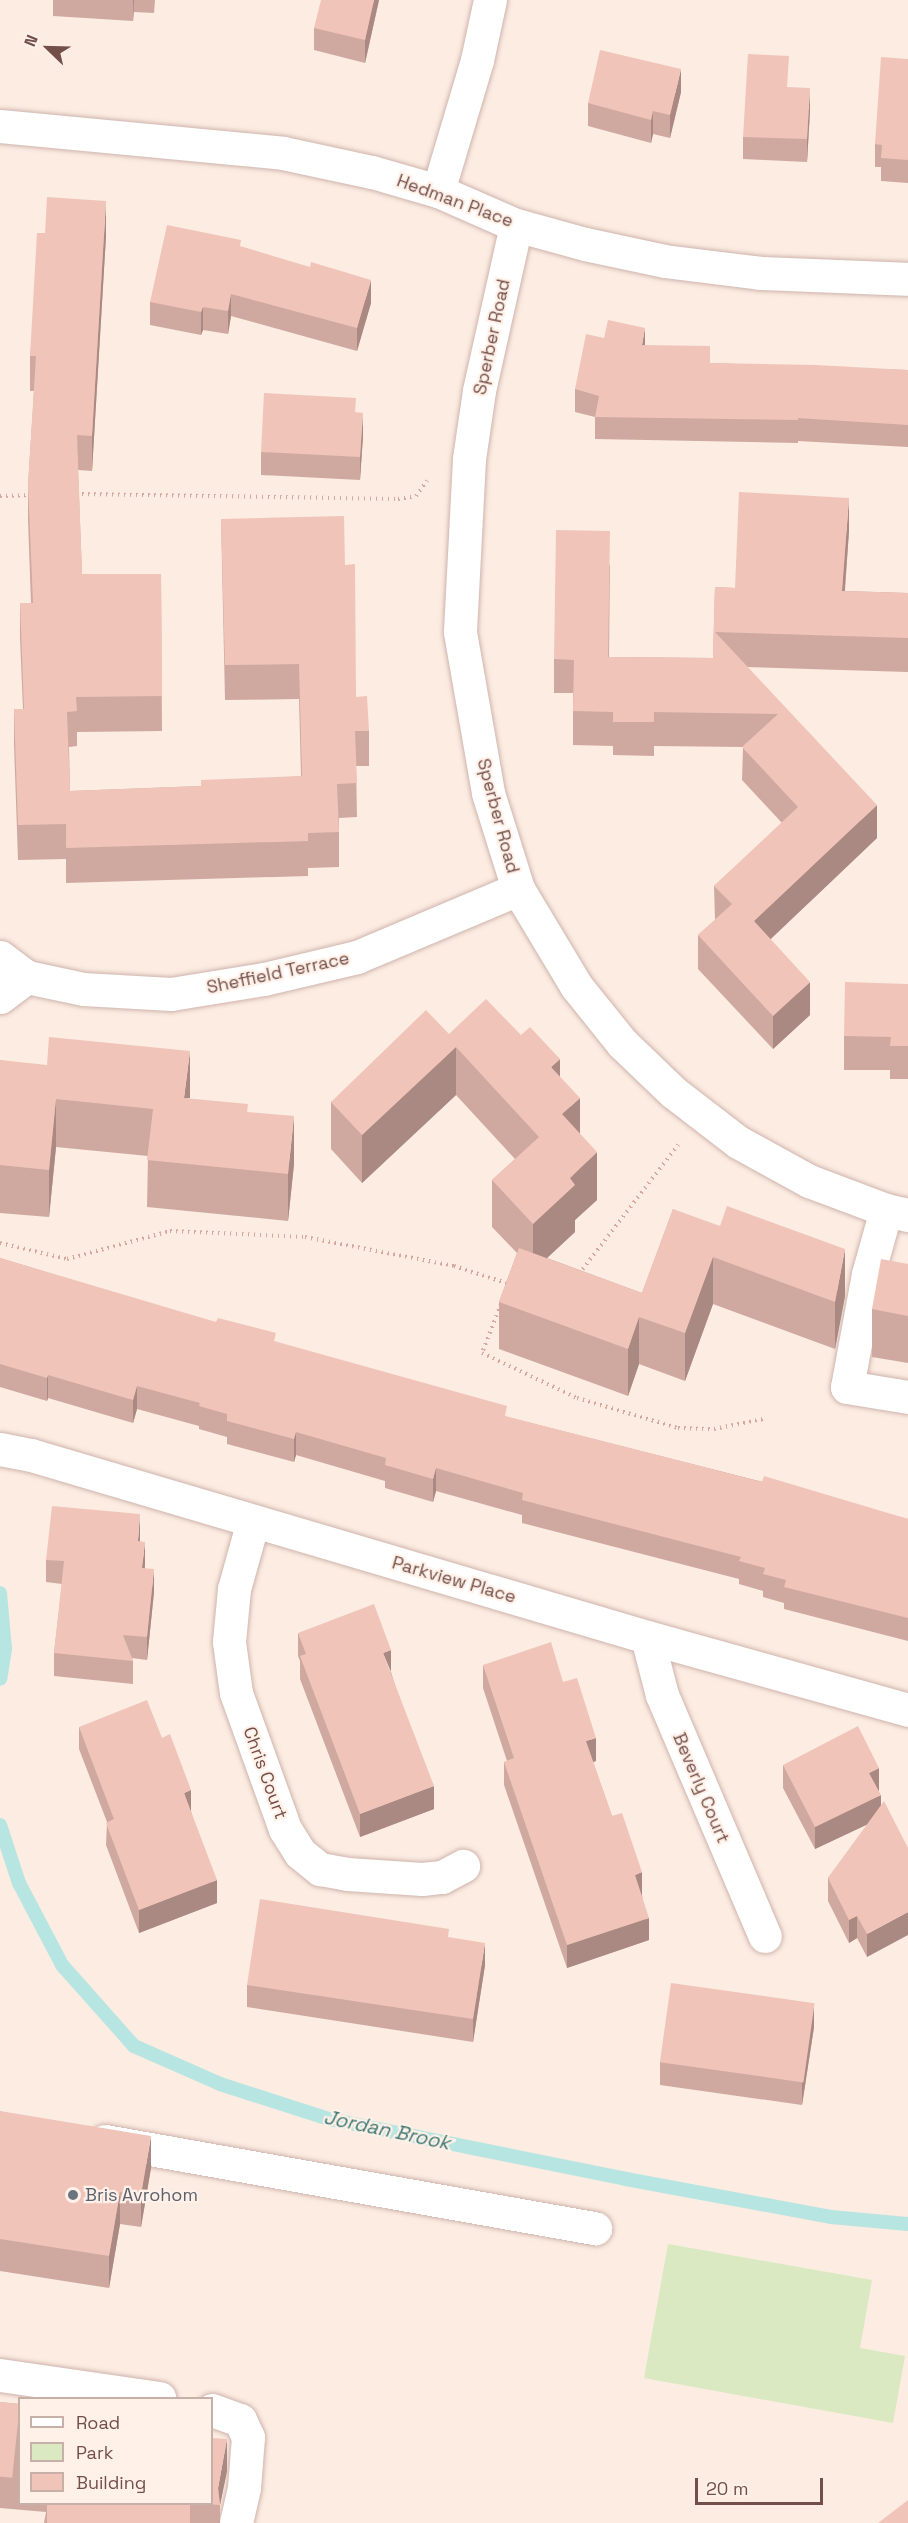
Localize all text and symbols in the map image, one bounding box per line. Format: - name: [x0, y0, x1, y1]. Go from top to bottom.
- north arrow: [18, 18, 78, 78]
- text: N: [19, 32, 43, 50]
- street label: Hedman Place: [394, 170, 516, 232]
- street label: Sperber Road: [469, 277, 515, 397]
- street label: Sperber Road: [472, 756, 524, 876]
- street label: Sheffield Terrace: [205, 947, 351, 999]
- street label: Parkview Place: [390, 1552, 518, 1608]
- street label: Chris Court: [238, 1724, 292, 1822]
- street label: Beverly Court: [668, 1730, 734, 1846]
- water label: Jordan Brook: [322, 2105, 452, 2155]
- place label: Bris Avrohom: [85, 2184, 198, 2206]
- marker: Bris Avrohom: [66, 2188, 80, 2202]
- legend: [18, 2397, 213, 2505]
- text: Road: [76, 2411, 120, 2434]
- text: Park: [76, 2441, 113, 2464]
- scale bar: [698, 2466, 826, 2504]
- text: Building: [76, 2471, 146, 2494]
- text: 20 m: [706, 2477, 749, 2500]

